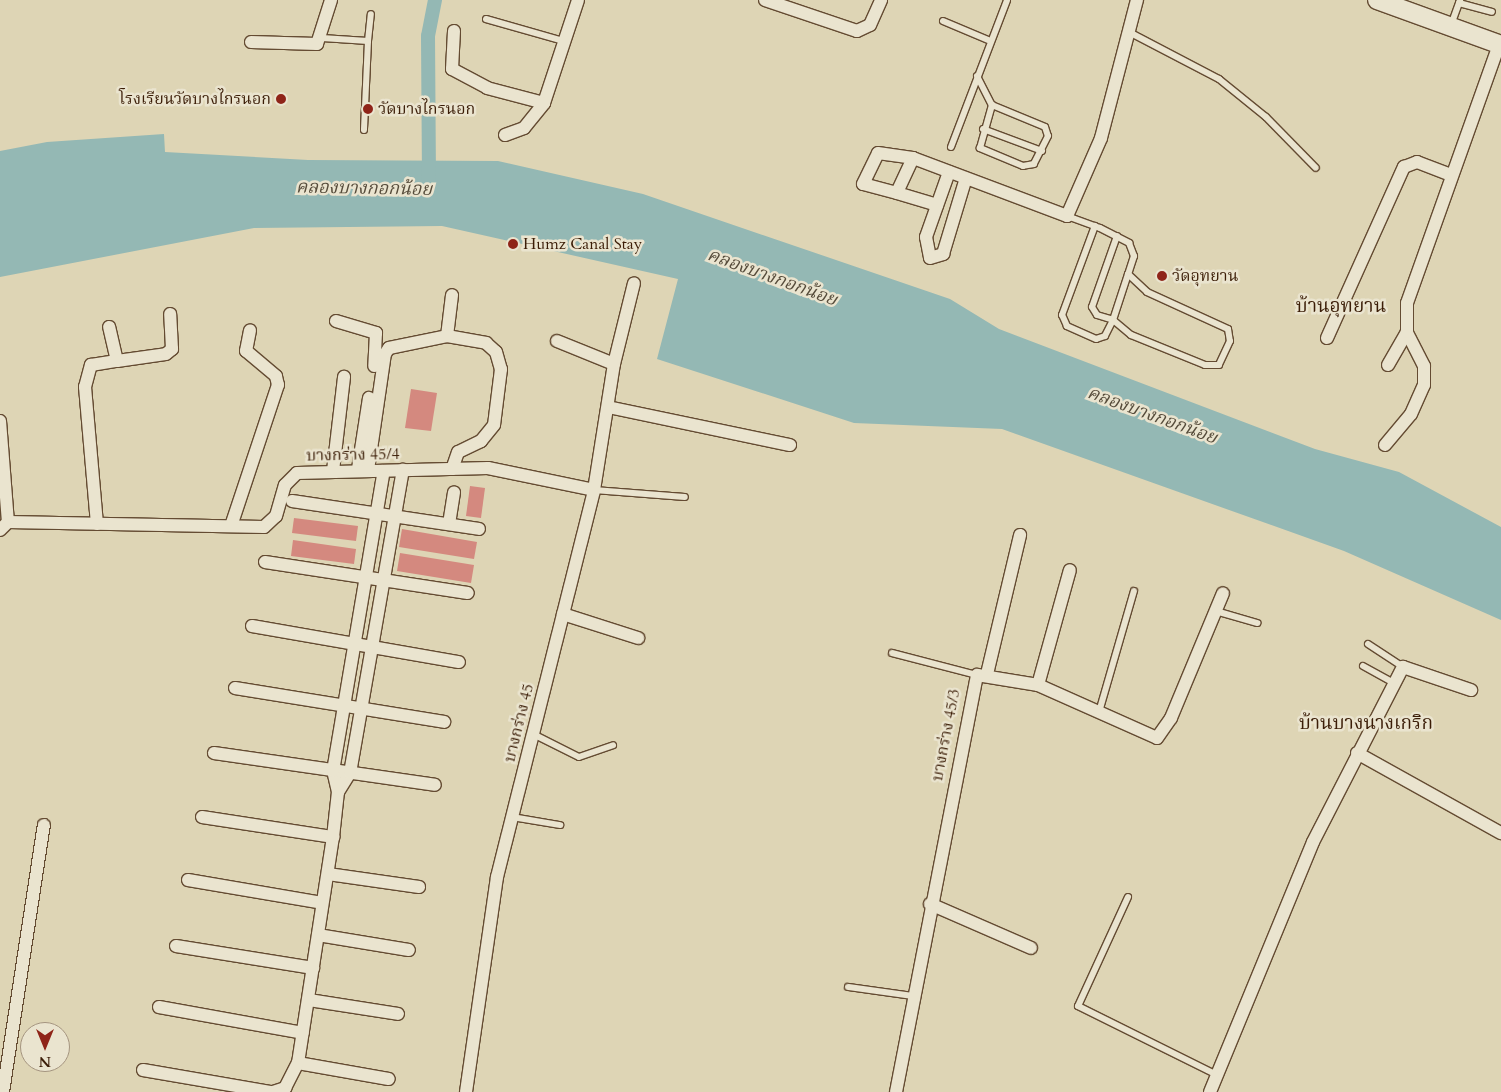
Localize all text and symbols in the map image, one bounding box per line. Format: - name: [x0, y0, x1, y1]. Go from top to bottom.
- place label: โรงเรียนวัดบางไกรนอก: [119, 89, 271, 109]
- marker: โรงเรียนวัดบางไกรนอก: [275, 93, 287, 105]
- place label: วัดบางไกรนอก: [378, 99, 475, 119]
- marker: วัดบางไกรนอก: [362, 103, 374, 115]
- water label: คลองบางกอกน้อย: [296, 177, 432, 201]
- place label: Humz Canal Stay: [523, 234, 642, 254]
- marker: Humz Canal Stay: [507, 238, 519, 250]
- water label: คลองบางกอกน้อย: [704, 245, 840, 311]
- place label: วัดอุทยาน: [1172, 266, 1238, 286]
- marker: วัดอุทยาน: [1156, 270, 1168, 282]
- district label: บ้านอุทยาน: [1296, 296, 1386, 318]
- water label: คลองบางกอกน้อย: [1084, 383, 1220, 449]
- street label: บางกร่าง 45/4: [306, 445, 400, 465]
- street label: บางกร่าง 45: [500, 682, 538, 764]
- street label: บางกร่าง 45/3: [928, 687, 964, 783]
- district label: บ้านบางนางเกริก: [1299, 713, 1433, 735]
- north arrow: [20, 1022, 70, 1072]
- text: N: [39, 1052, 51, 1071]

